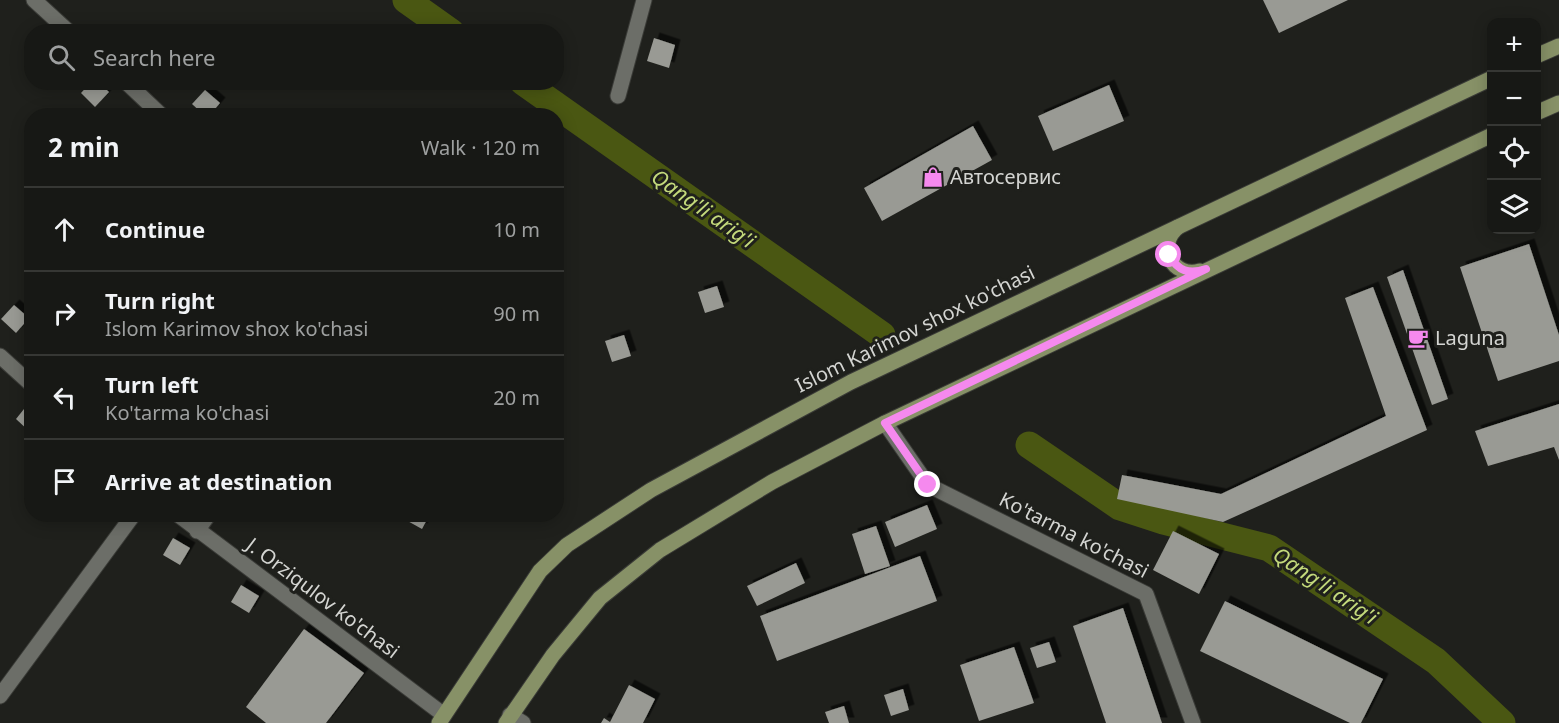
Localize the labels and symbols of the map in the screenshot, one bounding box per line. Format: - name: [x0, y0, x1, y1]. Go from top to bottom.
- water label: Qang'li arig'i: [646, 162, 761, 254]
- place label: Автосервис: [950, 163, 1061, 190]
- shop icon: Автосервис: [921, 165, 945, 189]
- route start: [1155, 241, 1181, 267]
- street label: Islom Karimov shox ko'chasi: [790, 259, 1039, 398]
- place label: Laguna: [1435, 324, 1505, 351]
- cafe icon: Laguna: [1406, 326, 1430, 350]
- route end: [914, 471, 940, 497]
- street label: Ko'tarma ko'chasi: [995, 485, 1154, 584]
- street label: J. Orziqulov ko'chasi: [240, 530, 405, 664]
- water label: Qang'li arig'i: [1268, 540, 1384, 631]

